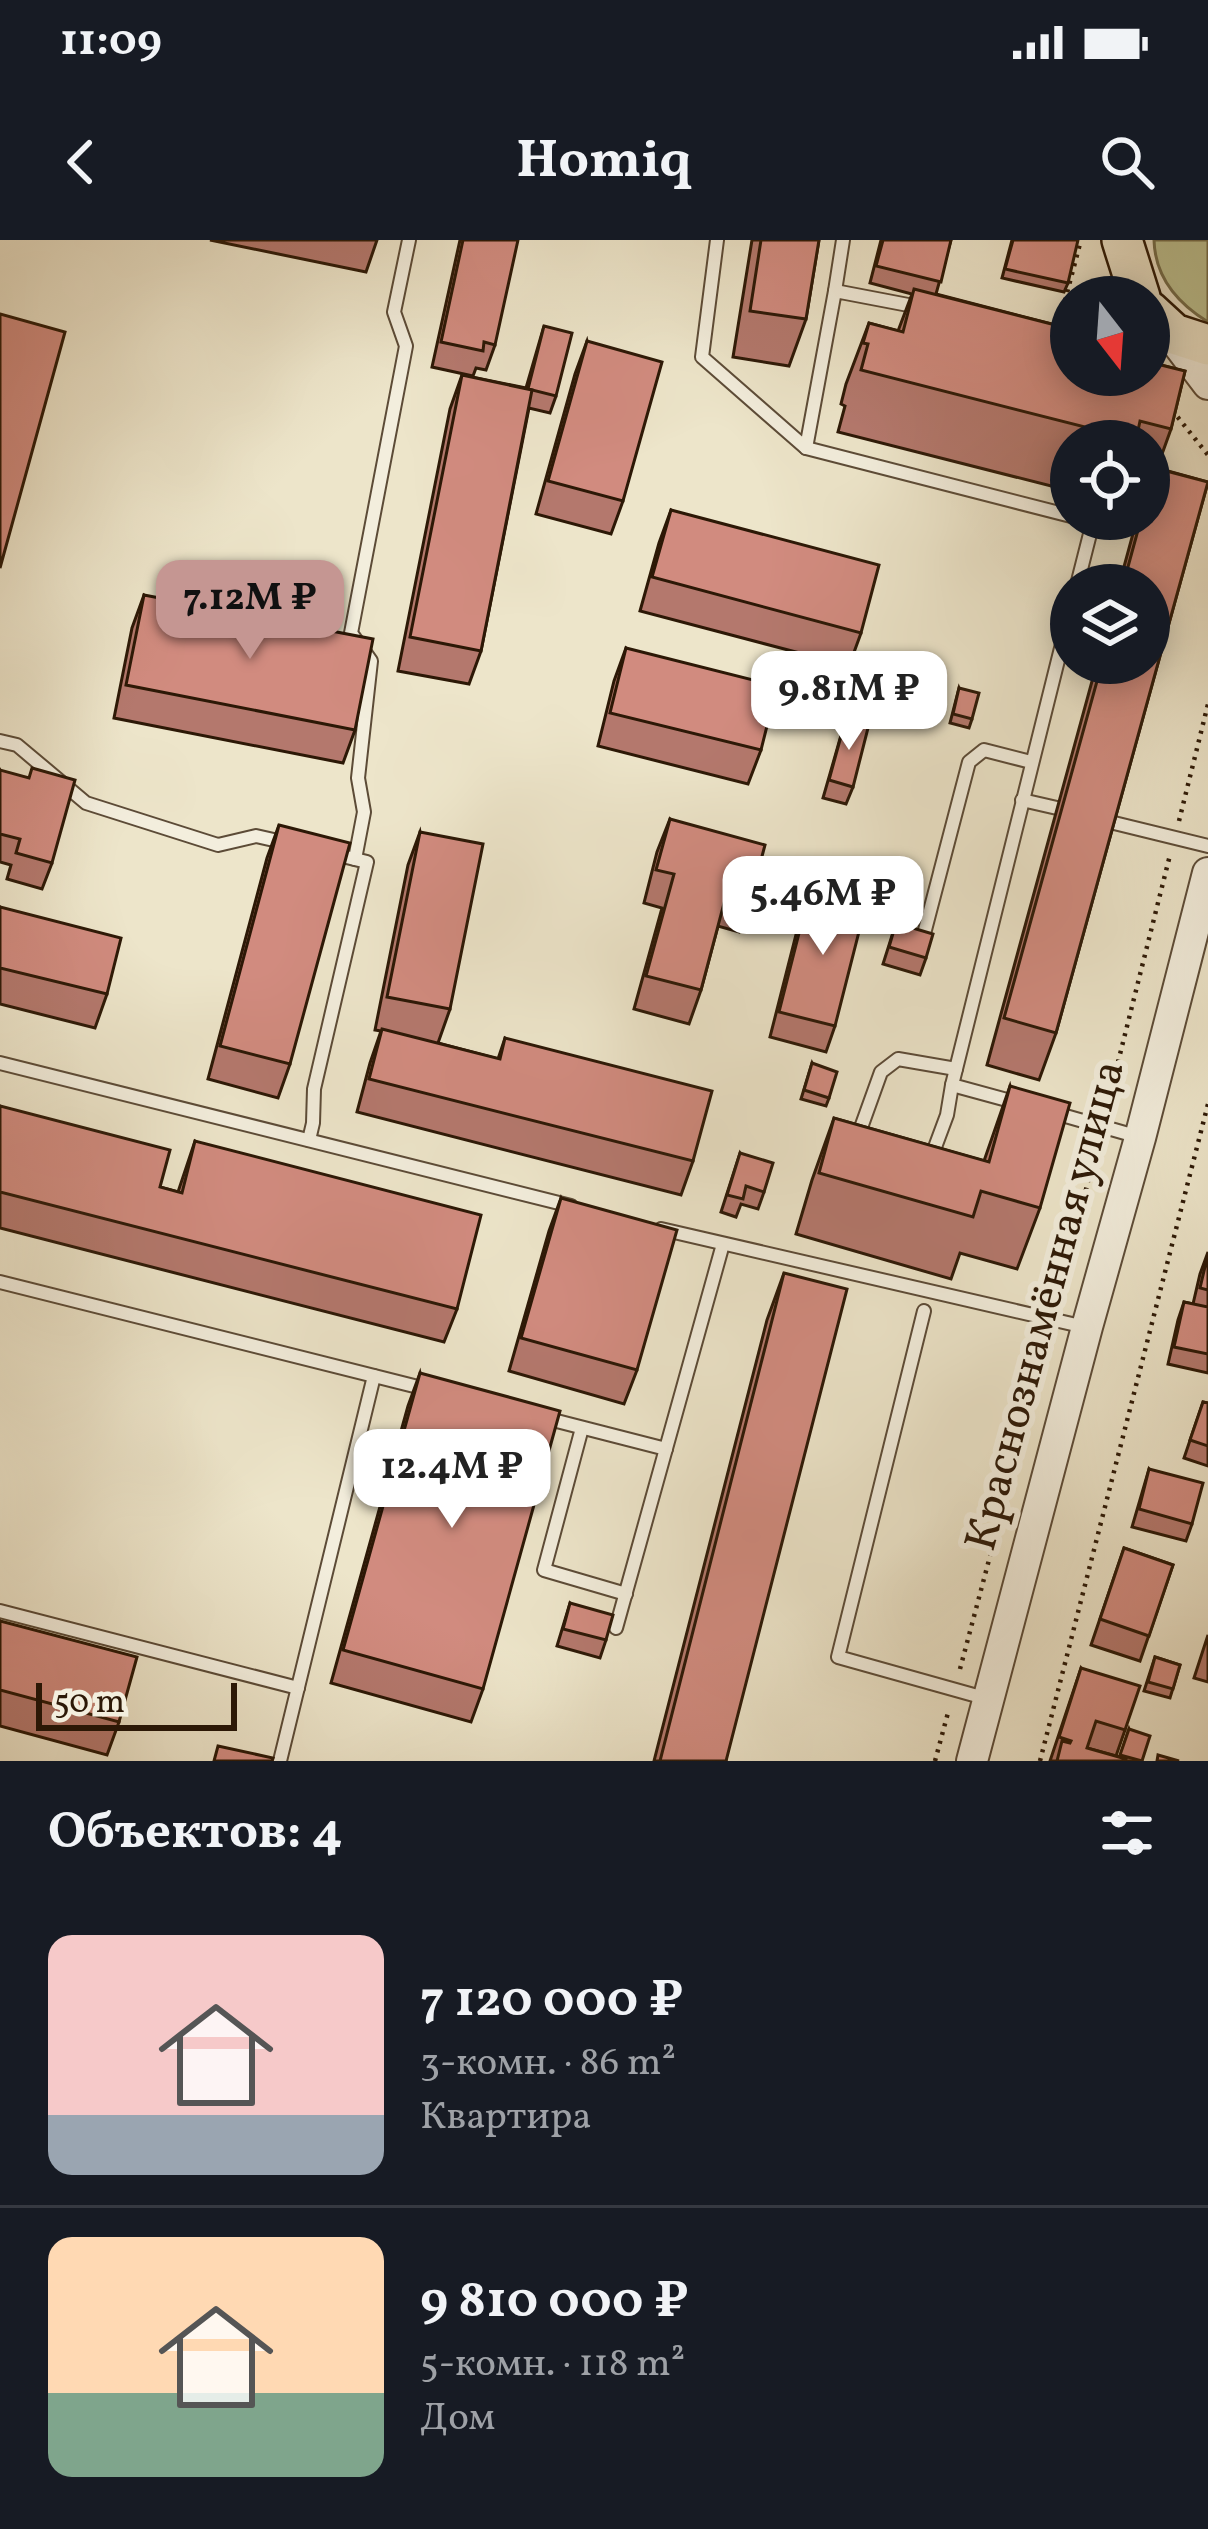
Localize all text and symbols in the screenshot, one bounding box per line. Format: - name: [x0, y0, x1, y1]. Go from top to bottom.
- text: 11:09: [60, 11, 162, 74]
- text: Homiq: [516, 125, 692, 200]
- icon: back: [48, 129, 114, 195]
- icon: search: [1094, 129, 1160, 195]
- north arrow: [1050, 276, 1170, 396]
- map controls: [1050, 276, 1170, 684]
- button: locate: [1050, 420, 1170, 540]
- pin: 7.12M ₽: [139, 560, 361, 662]
- button: layers: [1050, 564, 1170, 684]
- text: 7.12M ₽: [183, 572, 317, 626]
- pin: 9.81M ₽: [738, 651, 960, 753]
- text: 9.81M ₽: [778, 663, 920, 717]
- pin: 5.46M ₽: [712, 856, 934, 958]
- text: 5.46M ₽: [750, 868, 896, 922]
- street label: Краснознамённая улица: [951, 1054, 1143, 1558]
- pin: 12.4M ₽: [341, 1429, 563, 1531]
- text: 12.4M ₽: [381, 1441, 523, 1495]
- scale bar: [36, 1677, 237, 1730]
- text: 50 m: [54, 1681, 125, 1727]
- text: Объектов: 4: [48, 1798, 343, 1869]
- icon: filters: [1094, 1800, 1160, 1866]
- text: 7 120 000 ₽: [420, 1966, 683, 2037]
- icon: home: [144, 1983, 288, 2127]
- text: 3-комн. · 86 m²: [420, 2037, 676, 2091]
- text: Квартира: [420, 2091, 592, 2145]
- text: 9 810 000 ₽: [420, 2267, 689, 2338]
- icon: home: [144, 2285, 288, 2429]
- text: 5-комн. · 118 m²: [420, 2338, 685, 2392]
- text: Дом: [420, 2392, 495, 2446]

